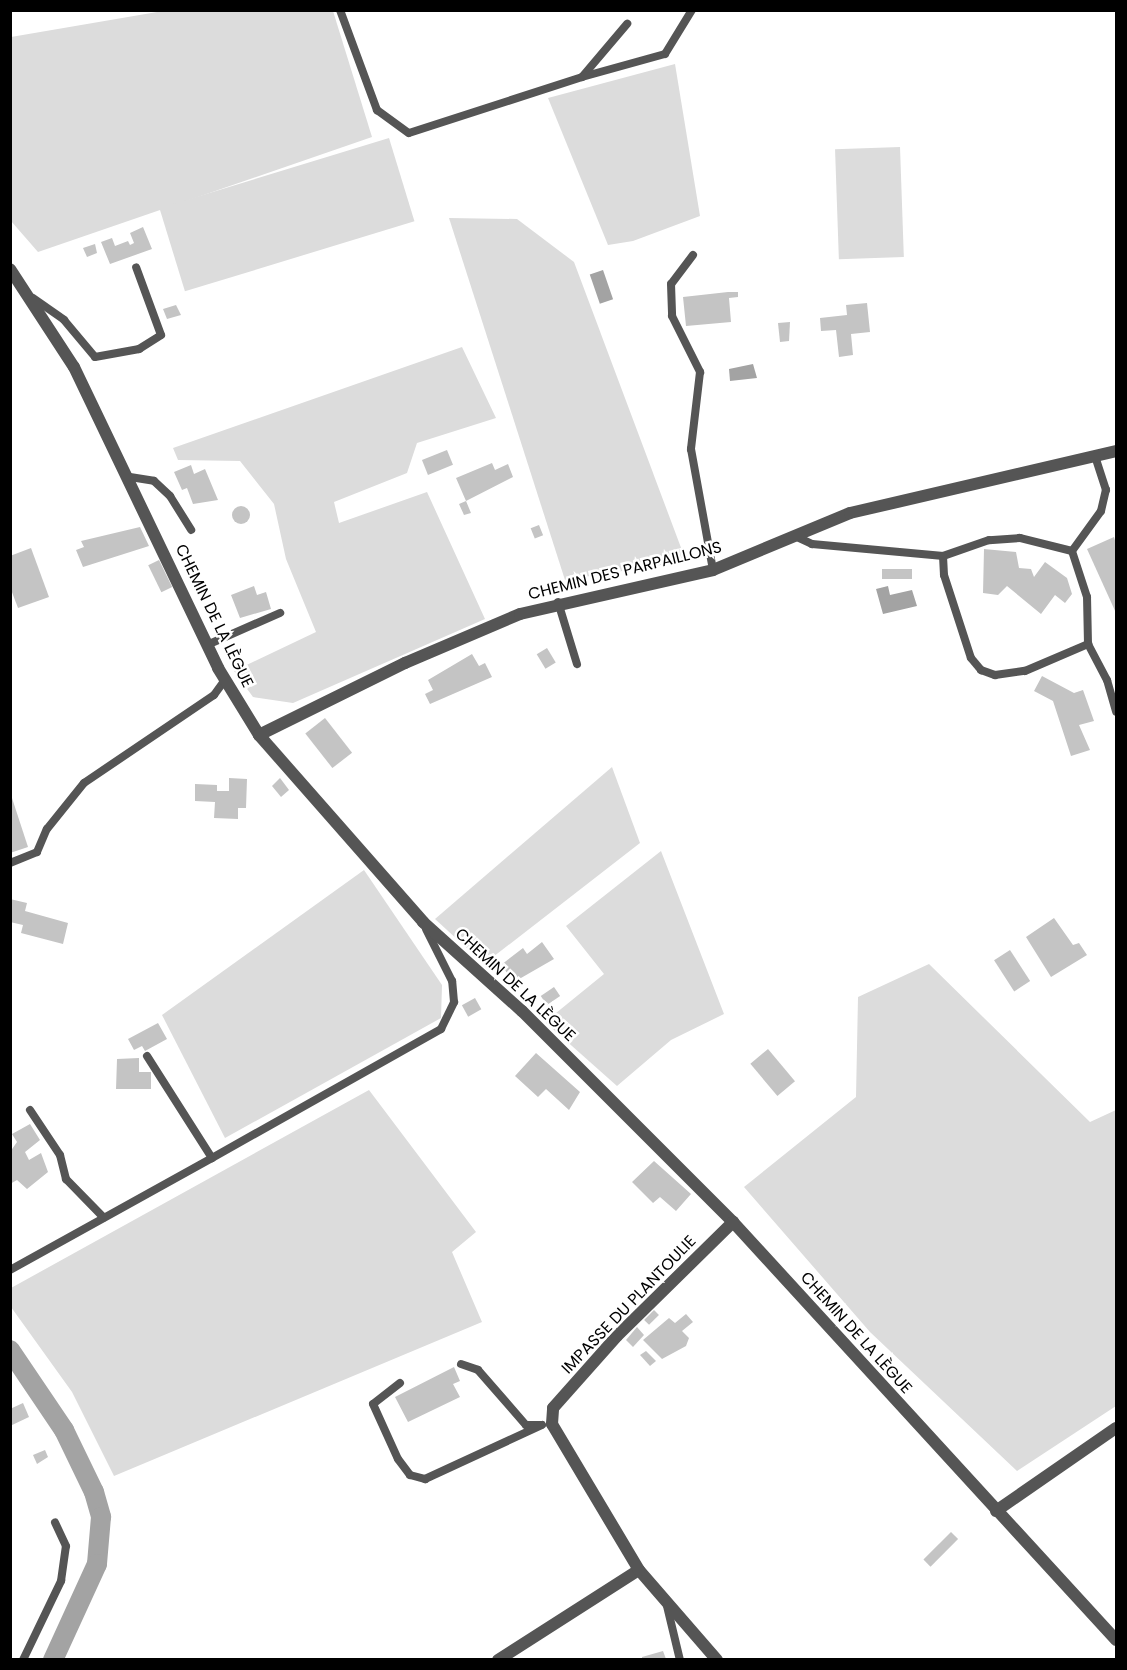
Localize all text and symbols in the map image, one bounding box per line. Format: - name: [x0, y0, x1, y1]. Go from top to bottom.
- street label: CHEMIN DES PARPAILLONS: [526, 538, 724, 604]
- street label: CHEMIN DE LA LÈGUE: [171, 541, 257, 691]
- street label: CHEMIN DE LA LÈGUE: [451, 924, 579, 1046]
- street label: IMPASSE DU PLANTOULIE: [558, 1232, 700, 1378]
- street label: CHEMIN DE LA LÈGUE: [796, 1268, 916, 1398]

